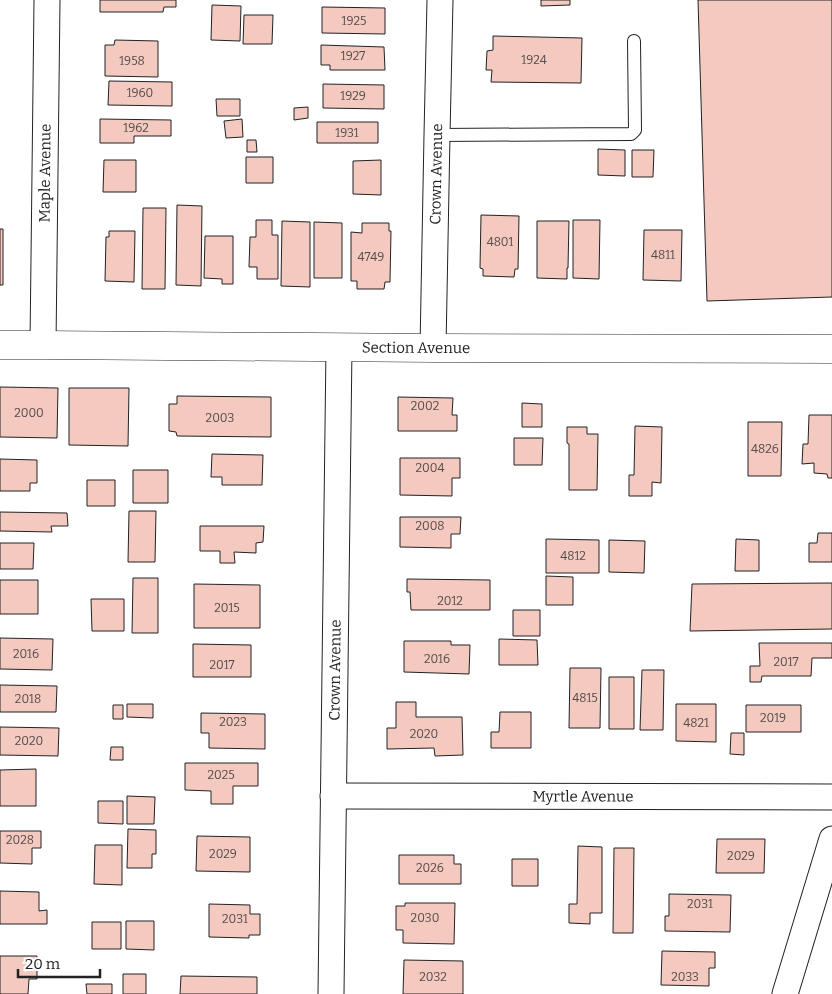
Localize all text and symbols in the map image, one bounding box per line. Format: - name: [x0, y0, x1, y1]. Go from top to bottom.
- house number: 1925: [342, 14, 366, 28]
- house number: 1927: [341, 49, 365, 63]
- house number: 1924: [521, 53, 547, 67]
- house number: 1958: [119, 54, 145, 68]
- house number: 1960: [127, 86, 153, 100]
- house number: 1929: [340, 89, 366, 103]
- house number: 1962: [123, 121, 149, 135]
- street label: Crown Avenue: [426, 123, 446, 225]
- street label: Maple Avenue: [35, 124, 55, 222]
- house number: 1931: [335, 126, 359, 140]
- house number: 4801: [487, 235, 513, 249]
- house number: 4811: [651, 248, 675, 262]
- house number: 4749: [358, 250, 384, 264]
- street label: Section Avenue: [362, 338, 470, 357]
- house number: 2002: [411, 399, 439, 413]
- house number: 2000: [14, 406, 44, 420]
- house number: 2003: [206, 411, 235, 425]
- house number: 4826: [751, 442, 779, 456]
- house number: 2004: [416, 461, 444, 475]
- house number: 2008: [415, 519, 445, 533]
- house number: 4812: [560, 549, 586, 563]
- house number: 2012: [437, 594, 463, 608]
- house number: 2015: [214, 601, 240, 615]
- street label: Crown Avenue: [325, 619, 345, 721]
- house number: 2016: [13, 647, 39, 661]
- house number: 2016: [424, 652, 450, 666]
- house number: 2017: [774, 655, 798, 669]
- house number: 2017: [210, 658, 234, 672]
- house number: 4815: [572, 691, 598, 705]
- house number: 2018: [15, 692, 41, 706]
- house number: 2019: [760, 711, 786, 725]
- house number: 2023: [219, 715, 247, 729]
- house number: 4821: [683, 716, 709, 730]
- house number: 2020: [410, 727, 438, 741]
- house number: 2020: [15, 734, 43, 748]
- house number: 2025: [207, 768, 235, 782]
- street label: Myrtle Avenue: [532, 787, 634, 806]
- house number: 2028: [6, 833, 34, 847]
- house number: 2029: [209, 847, 237, 861]
- house number: 2029: [727, 849, 755, 863]
- house number: 2026: [416, 861, 444, 875]
- house number: 2031: [687, 897, 713, 911]
- house number: 2030: [411, 911, 439, 925]
- house number: 2031: [222, 912, 248, 926]
- scale bar: [18, 946, 100, 978]
- text: 20 m: [25, 955, 61, 973]
- house number: 2032: [419, 970, 447, 984]
- house number: 2033: [671, 970, 699, 984]

